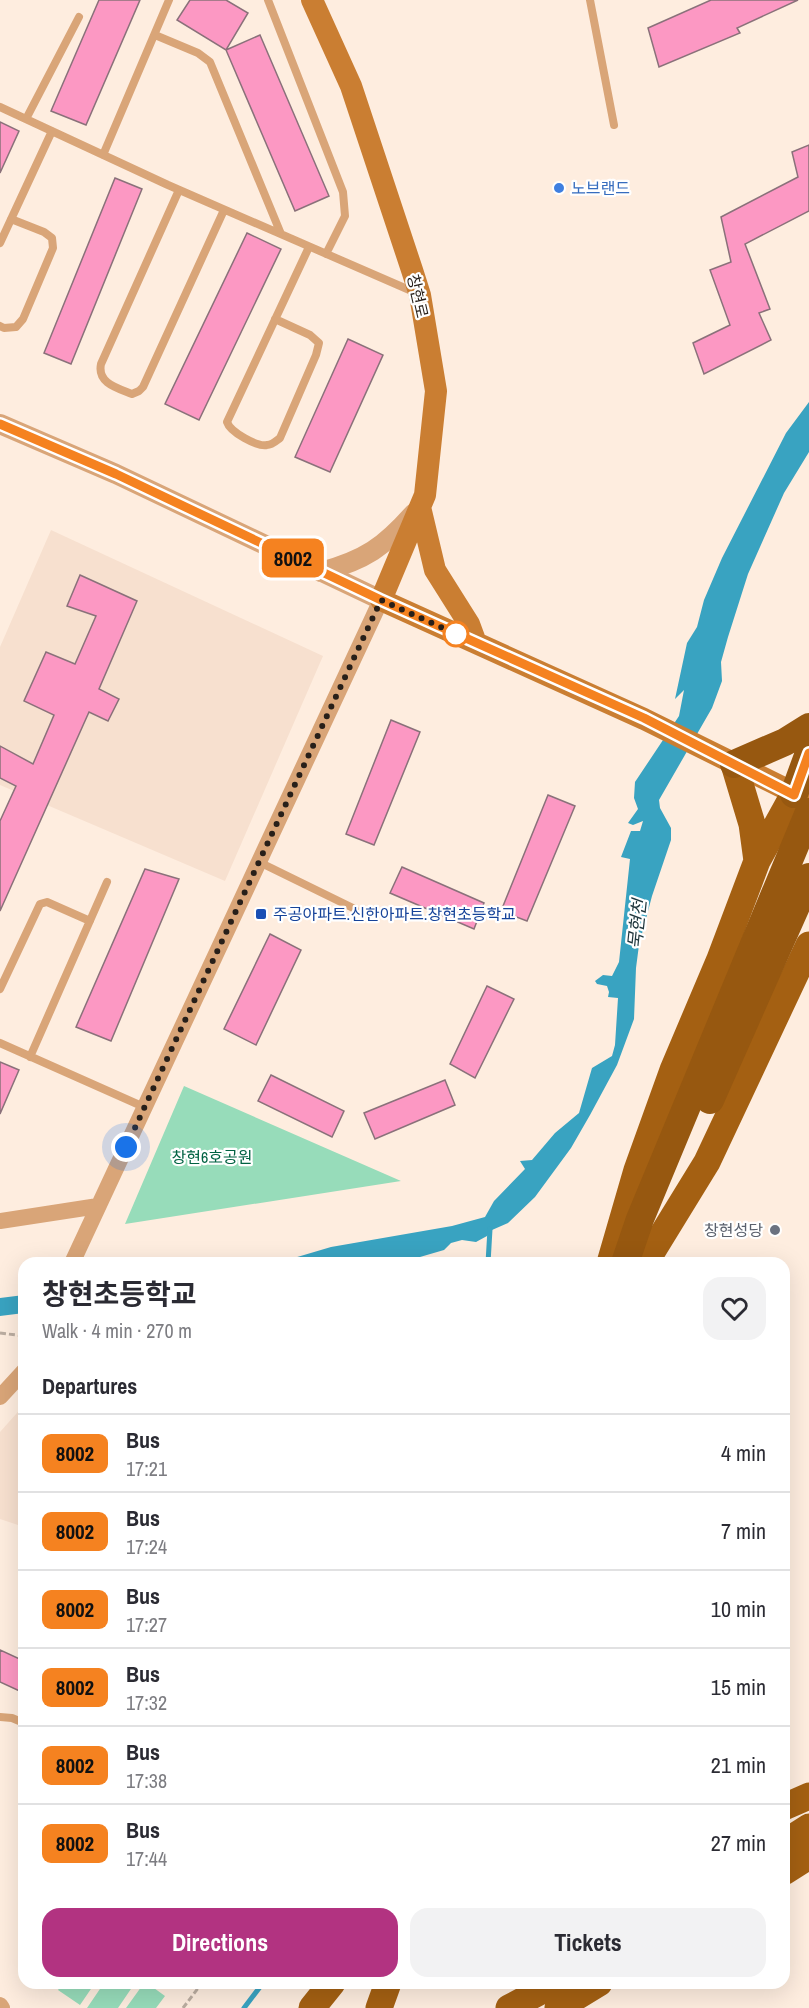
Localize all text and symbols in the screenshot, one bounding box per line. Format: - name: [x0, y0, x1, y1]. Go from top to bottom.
- place label: 노브랜드: [571, 177, 630, 199]
- marker: 노브랜드: [552, 181, 566, 195]
- street label: 창현로: [402, 272, 434, 320]
- line badge: 8002: [251, 538, 335, 578]
- text: 8002: [274, 544, 312, 573]
- unlabelled marker: [443, 621, 469, 647]
- water label: 묵현천: [622, 896, 652, 950]
- place label: 주공아파트.신한아파트.창현초등학교: [273, 903, 516, 925]
- marker: 주공아파트.신한아파트.창현초등학교: [254, 907, 268, 921]
- your location: [111, 1132, 141, 1162]
- park label: 창현6호공원: [172, 1146, 252, 1168]
- place label: 창현성당: [704, 1219, 763, 1241]
- marker: 창현성당: [768, 1223, 782, 1237]
- text: 창현초등학교: [42, 1275, 197, 1313]
- button: heart: [703, 1277, 766, 1340]
- text: Walk · 4 min · 270 m: [42, 1317, 192, 1344]
- text: Departures: [42, 1371, 137, 1401]
- text: Bus: [126, 1425, 160, 1455]
- text: 4 min: [721, 1438, 766, 1468]
- text: 8002: [56, 1439, 94, 1468]
- text: 17:21: [126, 1455, 167, 1482]
- text: Bus: [126, 1503, 160, 1533]
- text: 7 min: [721, 1516, 766, 1546]
- text: 8002: [56, 1517, 94, 1546]
- text: 17:24: [126, 1533, 167, 1560]
- text: Bus: [126, 1581, 160, 1611]
- text: 10 min: [711, 1594, 766, 1624]
- text: 8002: [56, 1595, 94, 1624]
- text: 17:27: [126, 1611, 167, 1638]
- text: Bus: [126, 1659, 160, 1689]
- text: 15 min: [711, 1672, 766, 1702]
- text: 8002: [56, 1673, 94, 1702]
- text: 17:32: [126, 1689, 167, 1716]
- text: Bus: [126, 1737, 160, 1767]
- text: 21 min: [711, 1750, 766, 1780]
- text: 8002: [56, 1751, 94, 1780]
- text: 17:38: [126, 1767, 167, 1794]
- text: Bus: [126, 1815, 160, 1845]
- text: 27 min: [711, 1828, 766, 1858]
- text: 8002: [56, 1829, 94, 1858]
- text: 17:44: [126, 1845, 167, 1872]
- button: Directions: [42, 1908, 398, 1977]
- button: Tickets: [410, 1908, 766, 1977]

